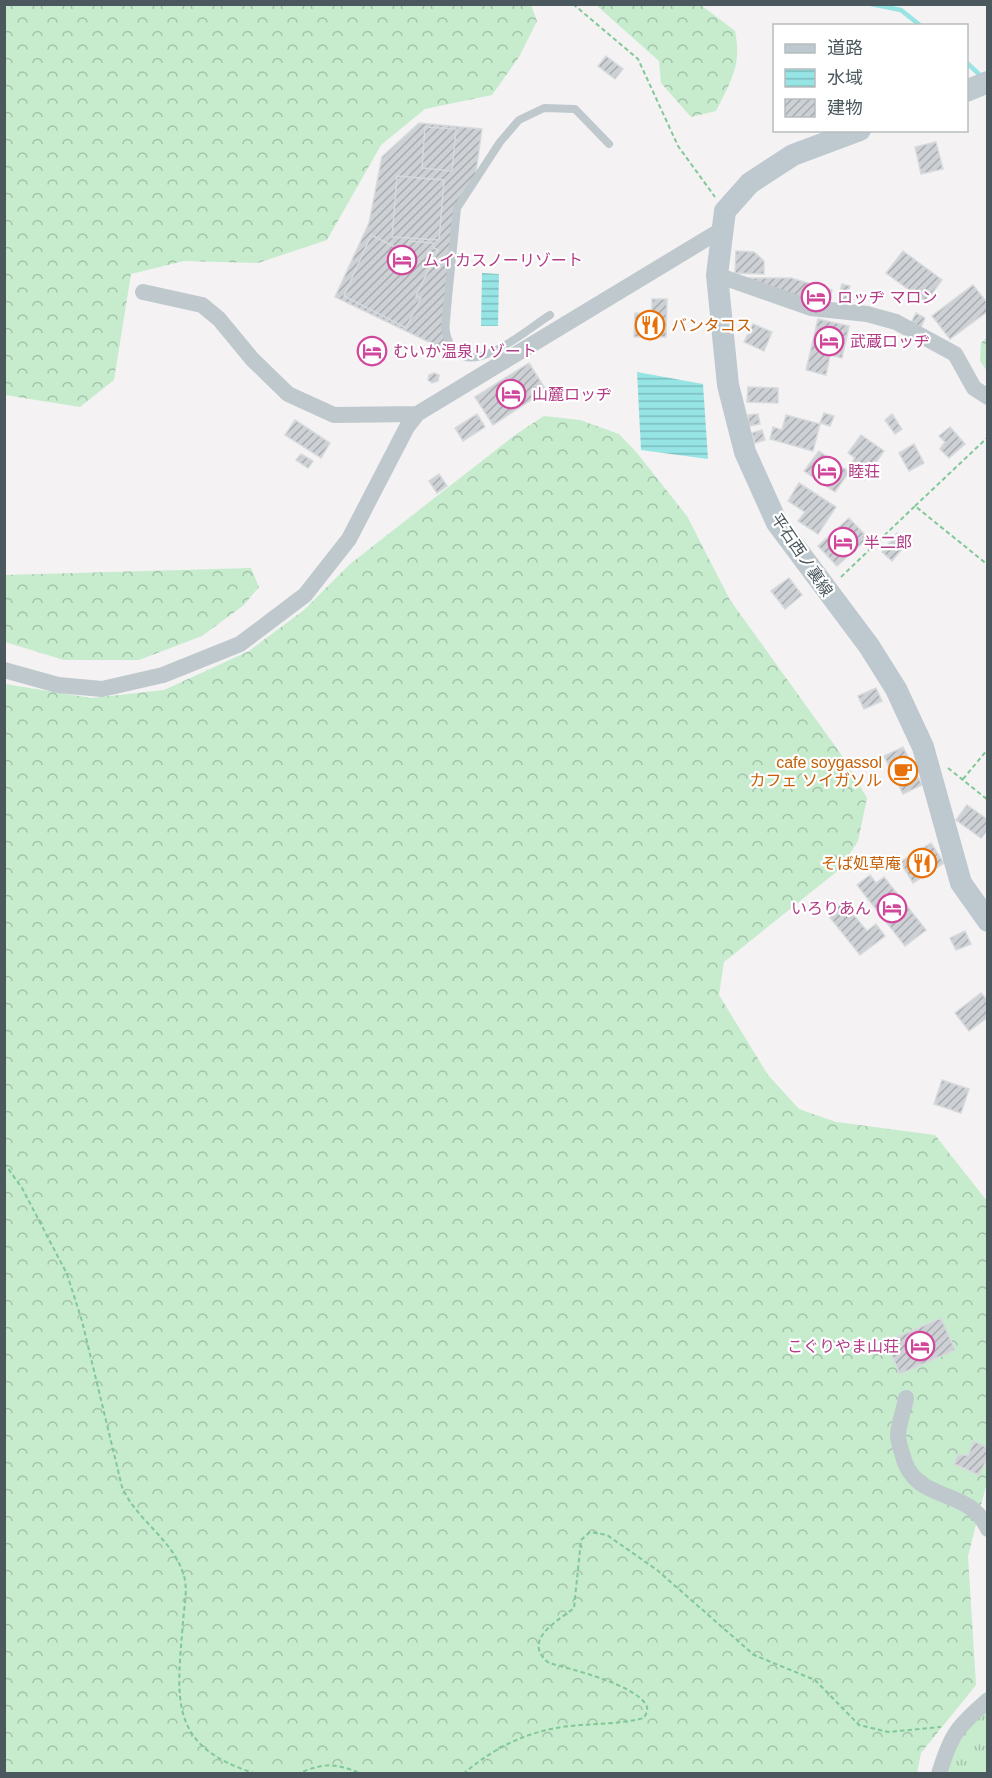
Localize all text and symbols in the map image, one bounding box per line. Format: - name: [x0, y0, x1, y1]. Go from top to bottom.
- legend: [773, 24, 968, 132]
- text: 道路: [827, 38, 863, 58]
- text: 水域: [827, 68, 863, 88]
- text: 建物: [827, 98, 863, 118]
- hotel icon: ムイカスノーリゾート: [386, 244, 418, 276]
- place label: ムイカスノーリゾート: [423, 252, 583, 269]
- hotel icon: ロッヂ マロン: [800, 281, 832, 313]
- place label: ロッヂ マロン: [837, 289, 937, 306]
- restaurant icon: バンタコス: [634, 309, 666, 341]
- place label: バンタコス: [671, 317, 752, 334]
- hotel icon: 武蔵ロッヂ: [813, 325, 845, 357]
- place label: 武蔵ロッヂ: [850, 333, 930, 350]
- hotel icon: むいか温泉リゾート: [356, 335, 388, 367]
- place label: むいか温泉リゾート: [393, 343, 537, 360]
- hotel icon: 山麓ロッヂ: [495, 378, 527, 410]
- place label: 山麓ロッヂ: [532, 386, 612, 403]
- hotel icon: 睦荘: [811, 455, 843, 487]
- place label: 睦荘: [848, 463, 880, 480]
- street label: 平石西ノ裏線: [768, 510, 836, 600]
- hotel icon: 半二郎: [827, 526, 859, 558]
- place label: 半二郎: [864, 534, 912, 551]
- place label: cafe soygassol カフェ ソイガソル: [750, 754, 882, 789]
- cafe icon: cafe soygassol カフェ ソイガソル: [887, 755, 919, 787]
- restaurant icon: そば処草庵: [906, 847, 938, 879]
- place label: そば処草庵: [821, 855, 901, 872]
- hotel icon: いろりあん: [876, 892, 908, 924]
- place label: いろりあん: [791, 900, 871, 917]
- hotel icon: こぐりやま山荘: [904, 1330, 936, 1362]
- place label: こぐりやま山荘: [787, 1338, 899, 1355]

